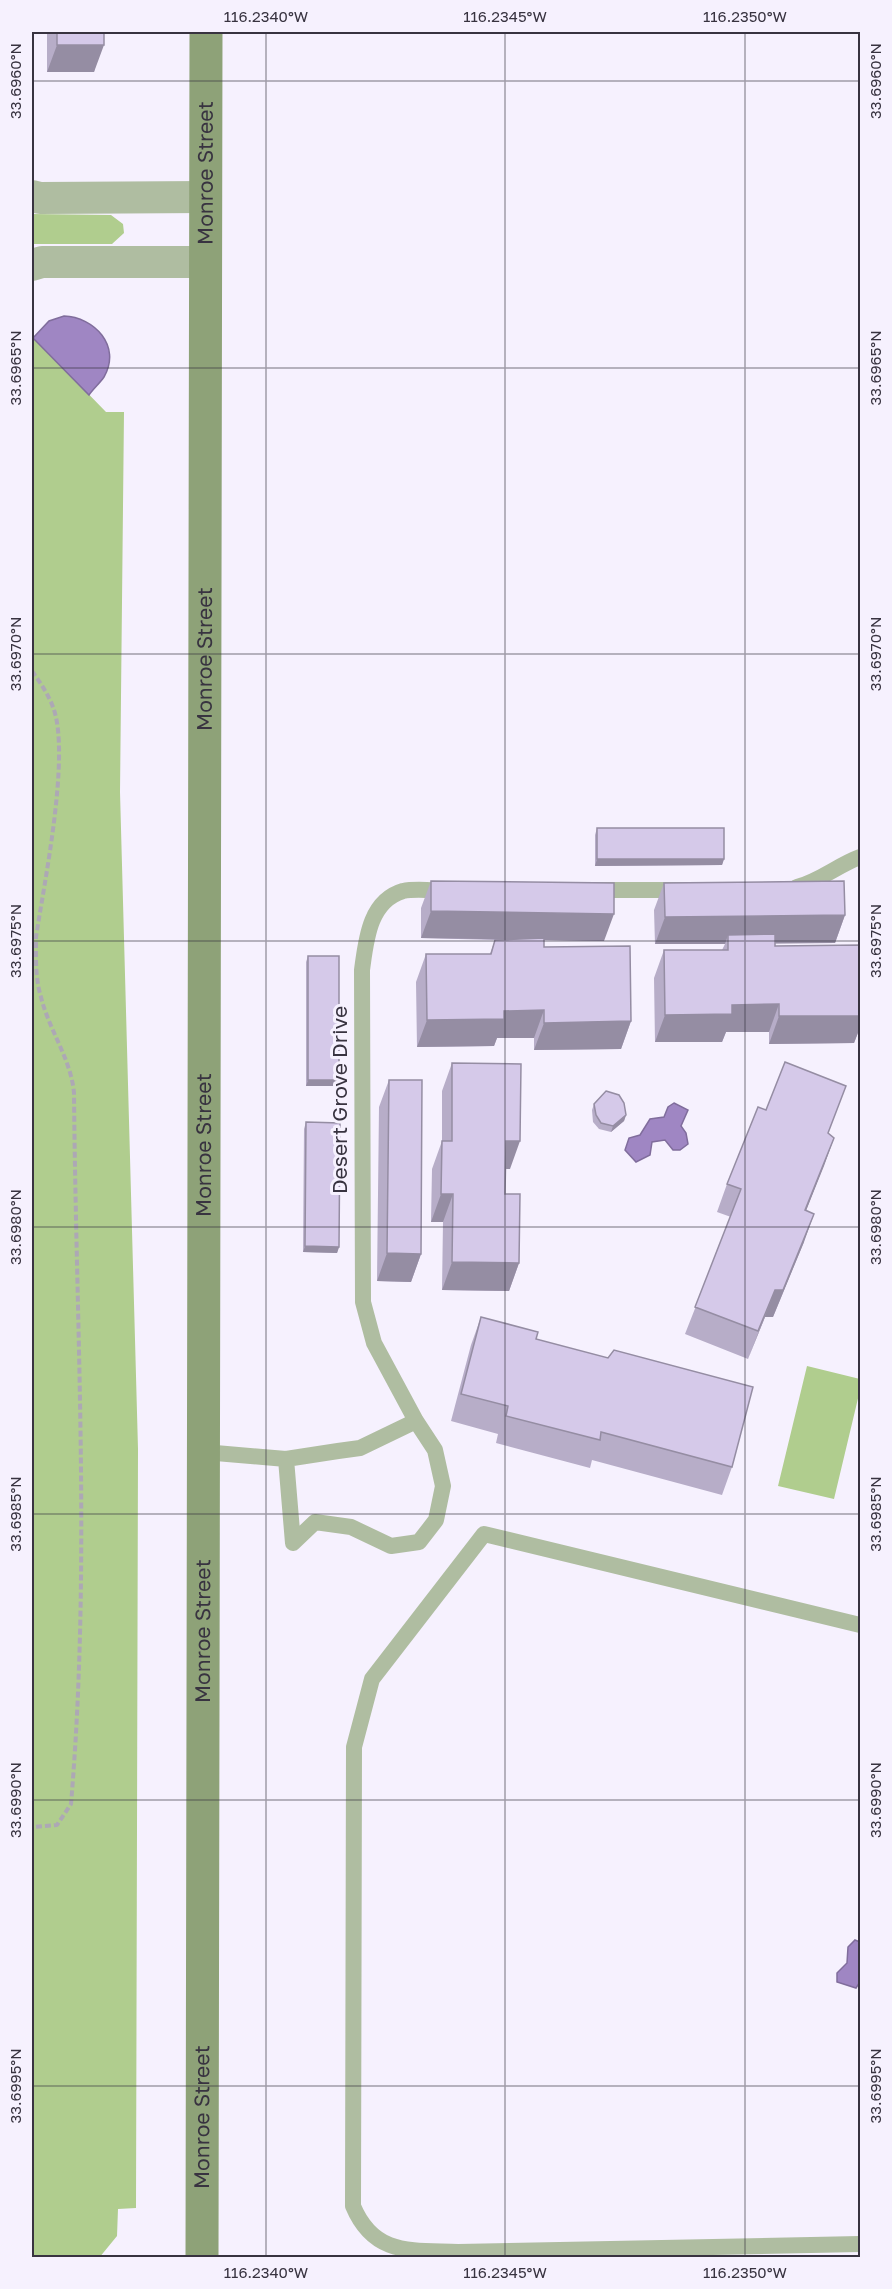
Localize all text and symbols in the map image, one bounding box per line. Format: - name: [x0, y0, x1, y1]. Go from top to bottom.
- text: 116.2340°W: [224, 7, 308, 25]
- text: 116.2345°W: [463, 7, 547, 25]
- text: 116.2350°W: [703, 7, 787, 25]
- text: 33.6960°N: [6, 43, 24, 119]
- text: 33.6960°N: [866, 43, 884, 119]
- street label: Monroe Street: [192, 101, 218, 245]
- text: 33.6965°N: [6, 330, 24, 406]
- text: 33.6965°N: [866, 330, 884, 406]
- street label: Monroe Street: [191, 587, 217, 731]
- text: 33.6970°N: [6, 617, 24, 691]
- text: 33.6970°N: [866, 617, 884, 691]
- text: 33.6975°N: [6, 904, 24, 978]
- text: 33.6975°N: [866, 904, 884, 978]
- street label: Desert Grove Drive: [326, 1006, 352, 1194]
- street label: Monroe Street: [190, 1073, 216, 1217]
- text: 33.6980°N: [6, 1189, 24, 1265]
- text: 33.6980°N: [866, 1189, 884, 1265]
- text: 33.6985°N: [6, 1476, 24, 1552]
- text: 33.6985°N: [866, 1476, 884, 1552]
- street label: Monroe Street: [189, 1559, 215, 1703]
- text: 33.6990°N: [6, 1762, 24, 1838]
- text: 33.6990°N: [866, 1762, 884, 1838]
- street label: Monroe Street: [188, 2045, 214, 2189]
- text: 33.6995°N: [6, 2048, 24, 2124]
- text: 33.6995°N: [866, 2048, 884, 2124]
- text: 116.2340°W: [224, 2263, 308, 2281]
- text: 116.2345°W: [463, 2263, 547, 2281]
- text: 116.2350°W: [703, 2263, 787, 2281]

